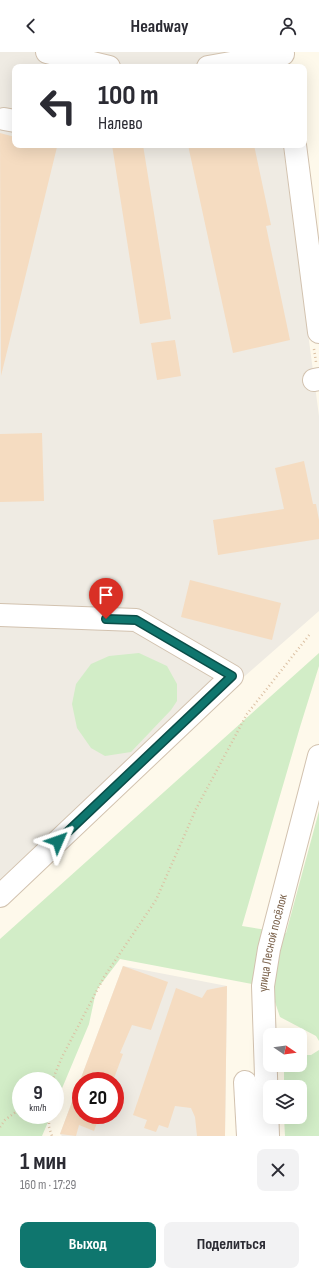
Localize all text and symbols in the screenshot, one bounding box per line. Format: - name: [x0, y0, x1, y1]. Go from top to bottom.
- icon: back: [20, 15, 42, 37]
- icon: person: [277, 15, 299, 37]
- text: Headway: [131, 16, 188, 37]
- text: 100 m: [98, 79, 159, 112]
- icon: left: [32, 80, 84, 132]
- text: Налево: [98, 113, 143, 134]
- pin: [89, 578, 123, 619]
- icon: arrive: [95, 584, 117, 606]
- position arrow: [37, 820, 79, 862]
- street label: улица Лесной посёлок: [255, 892, 291, 992]
- north arrow: [263, 1028, 307, 1072]
- map controls: [263, 1028, 307, 1124]
- speed limit sign: 20: [72, 1072, 124, 1124]
- button: layers: [263, 1080, 307, 1124]
- text: 9: [33, 1081, 43, 1105]
- text: km/h: [29, 1102, 47, 1114]
- text: 1 мин: [20, 1147, 67, 1176]
- button: close: [257, 1149, 299, 1191]
- text: 160 m · 17:29: [20, 1177, 76, 1193]
- button: Выход: [20, 1222, 156, 1268]
- button: Поделиться: [164, 1222, 299, 1268]

